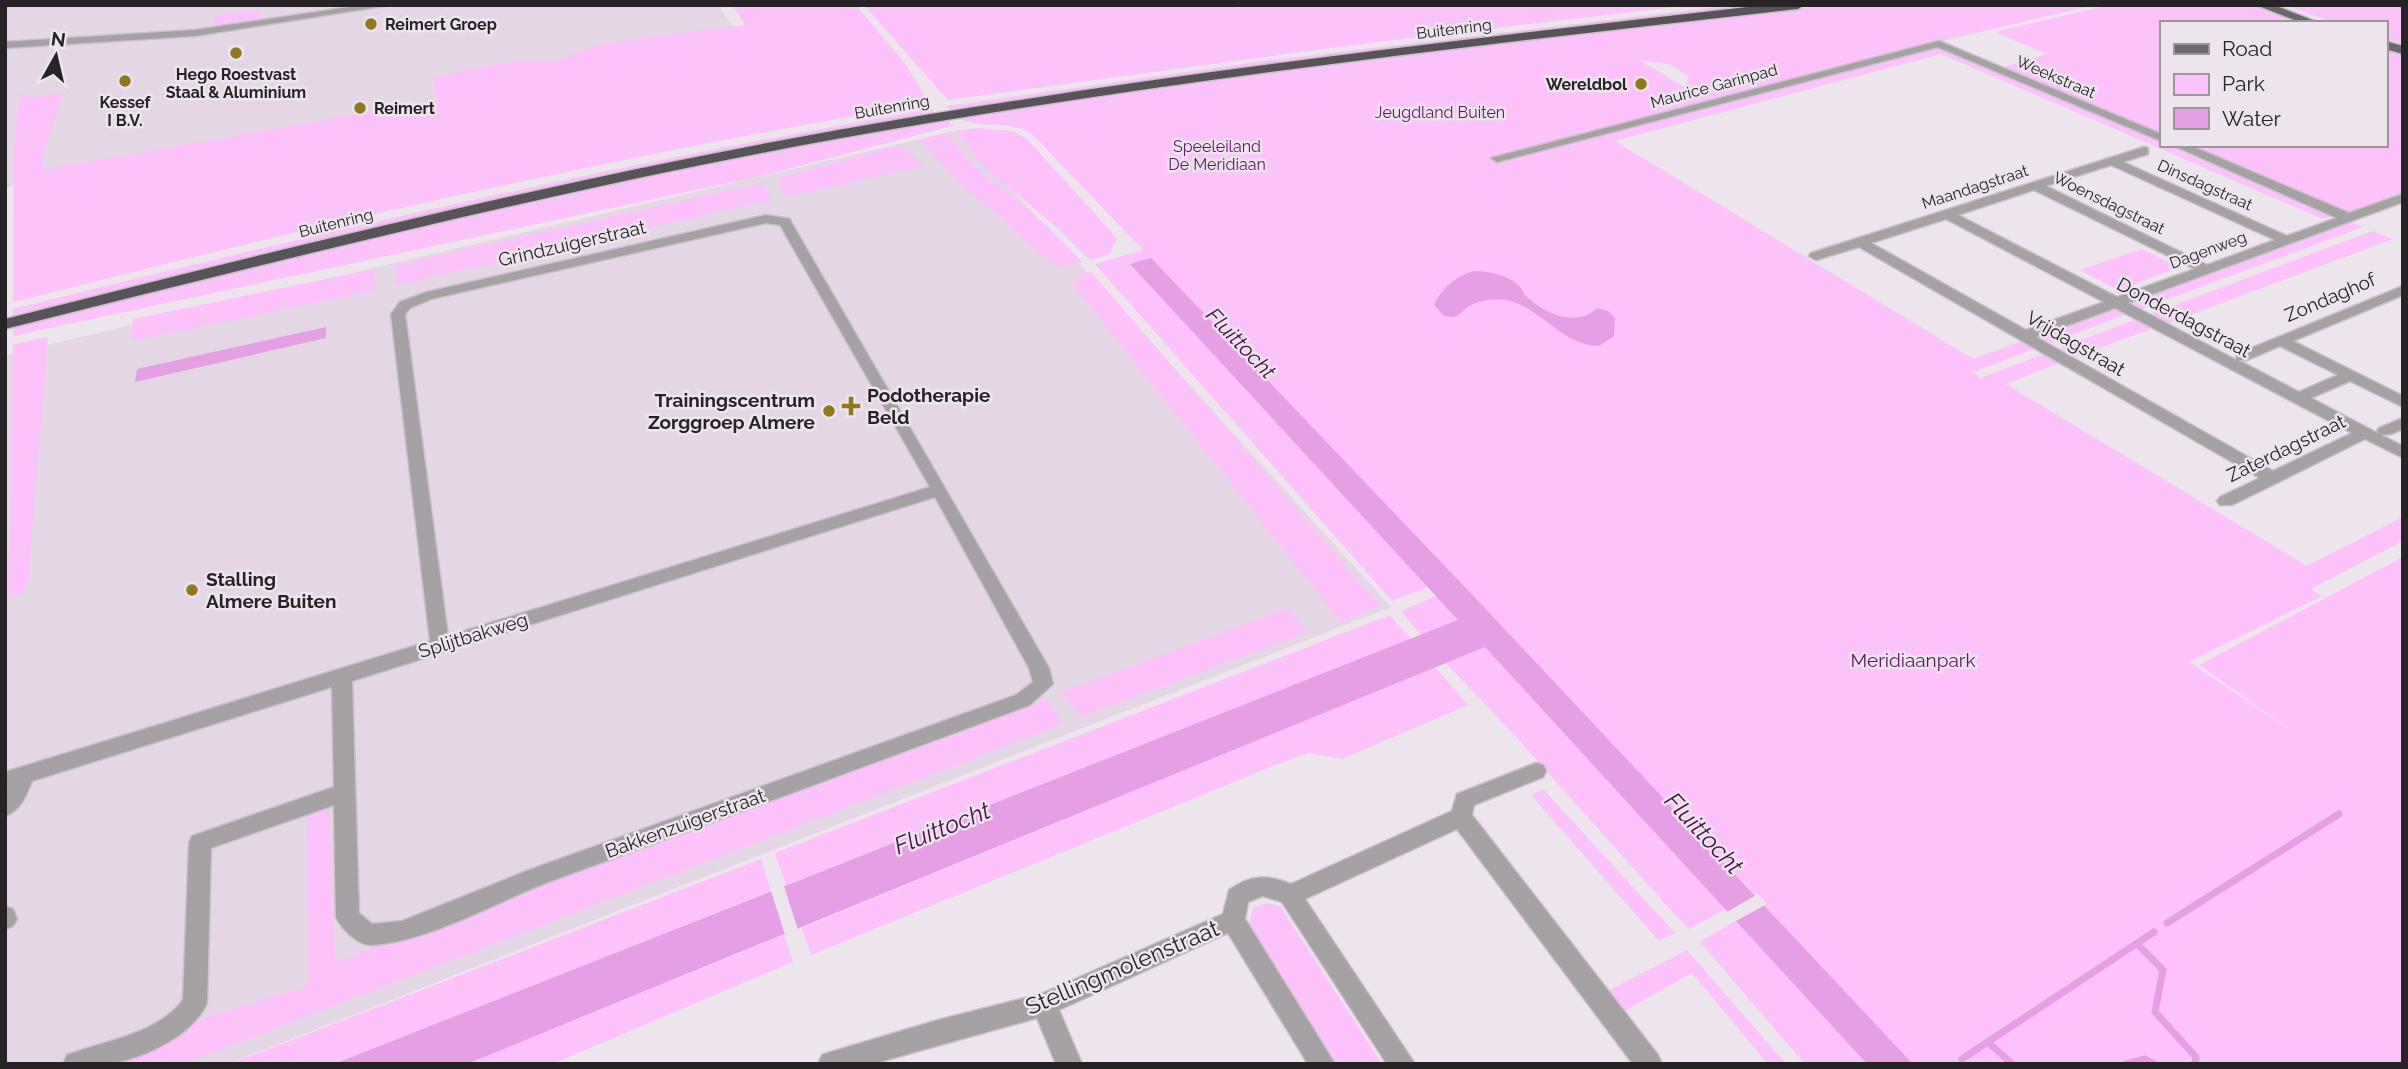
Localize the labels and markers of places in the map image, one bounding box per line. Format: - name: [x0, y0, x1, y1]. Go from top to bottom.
- place label: Reimert Groep: [385, 15, 497, 34]
- marker: Reimert Groep: [363, 16, 379, 32]
- marker: Hego Roestvast Staal & Aluminium: [228, 45, 244, 61]
- place label: Hego Roestvast Staal & Aluminium: [166, 65, 306, 102]
- marker: Kessef I B.V.: [117, 73, 133, 89]
- place label: Wereldbol: [1546, 75, 1628, 94]
- marker: Wereldbol: [1633, 76, 1649, 92]
- place label: Kessef I B.V.: [100, 93, 152, 130]
- place label: Reimert: [374, 99, 435, 118]
- marker: Reimert: [352, 100, 368, 116]
- place label: Podotherapie Beld: [867, 384, 990, 428]
- place label: Trainingscentrum Zorggroep Almere: [648, 389, 815, 433]
- marker: Podotherapie Beld: [841, 396, 861, 416]
- marker: Trainingscentrum Zorggroep Almere: [821, 403, 837, 419]
- place label: Stalling Almere Buiten: [206, 568, 336, 612]
- marker: Stalling Almere Buiten: [184, 582, 200, 598]

